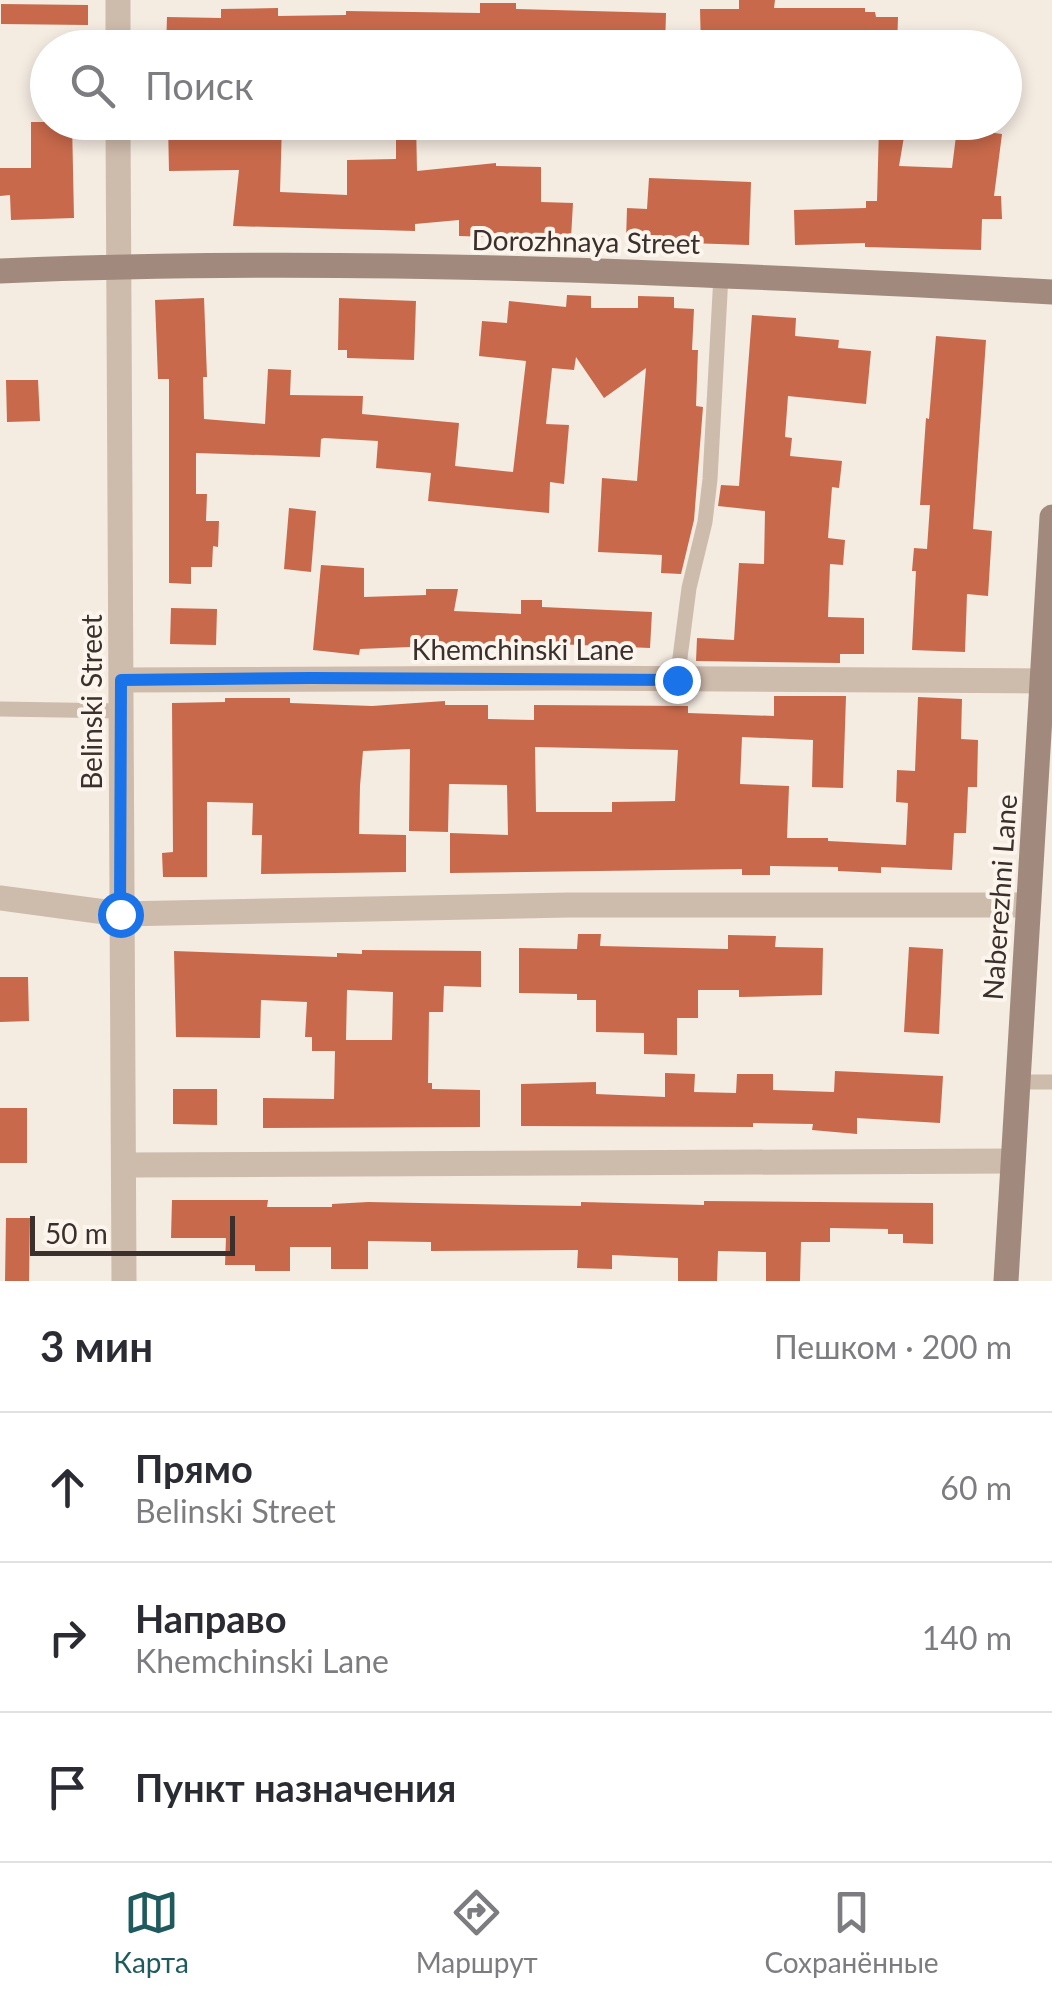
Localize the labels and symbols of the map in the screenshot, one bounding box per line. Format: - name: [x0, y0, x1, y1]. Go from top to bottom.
- street label: Dorozhnaya Street: [471, 222, 701, 260]
- street label: Belinski Street: [74, 614, 108, 790]
- street label: Khemchinski Lane: [412, 632, 634, 666]
- route end: [655, 658, 701, 704]
- street label: Naberezhni Lane: [975, 793, 1023, 1001]
- route start: [98, 892, 144, 938]
- scale bar: [30, 1211, 235, 1256]

